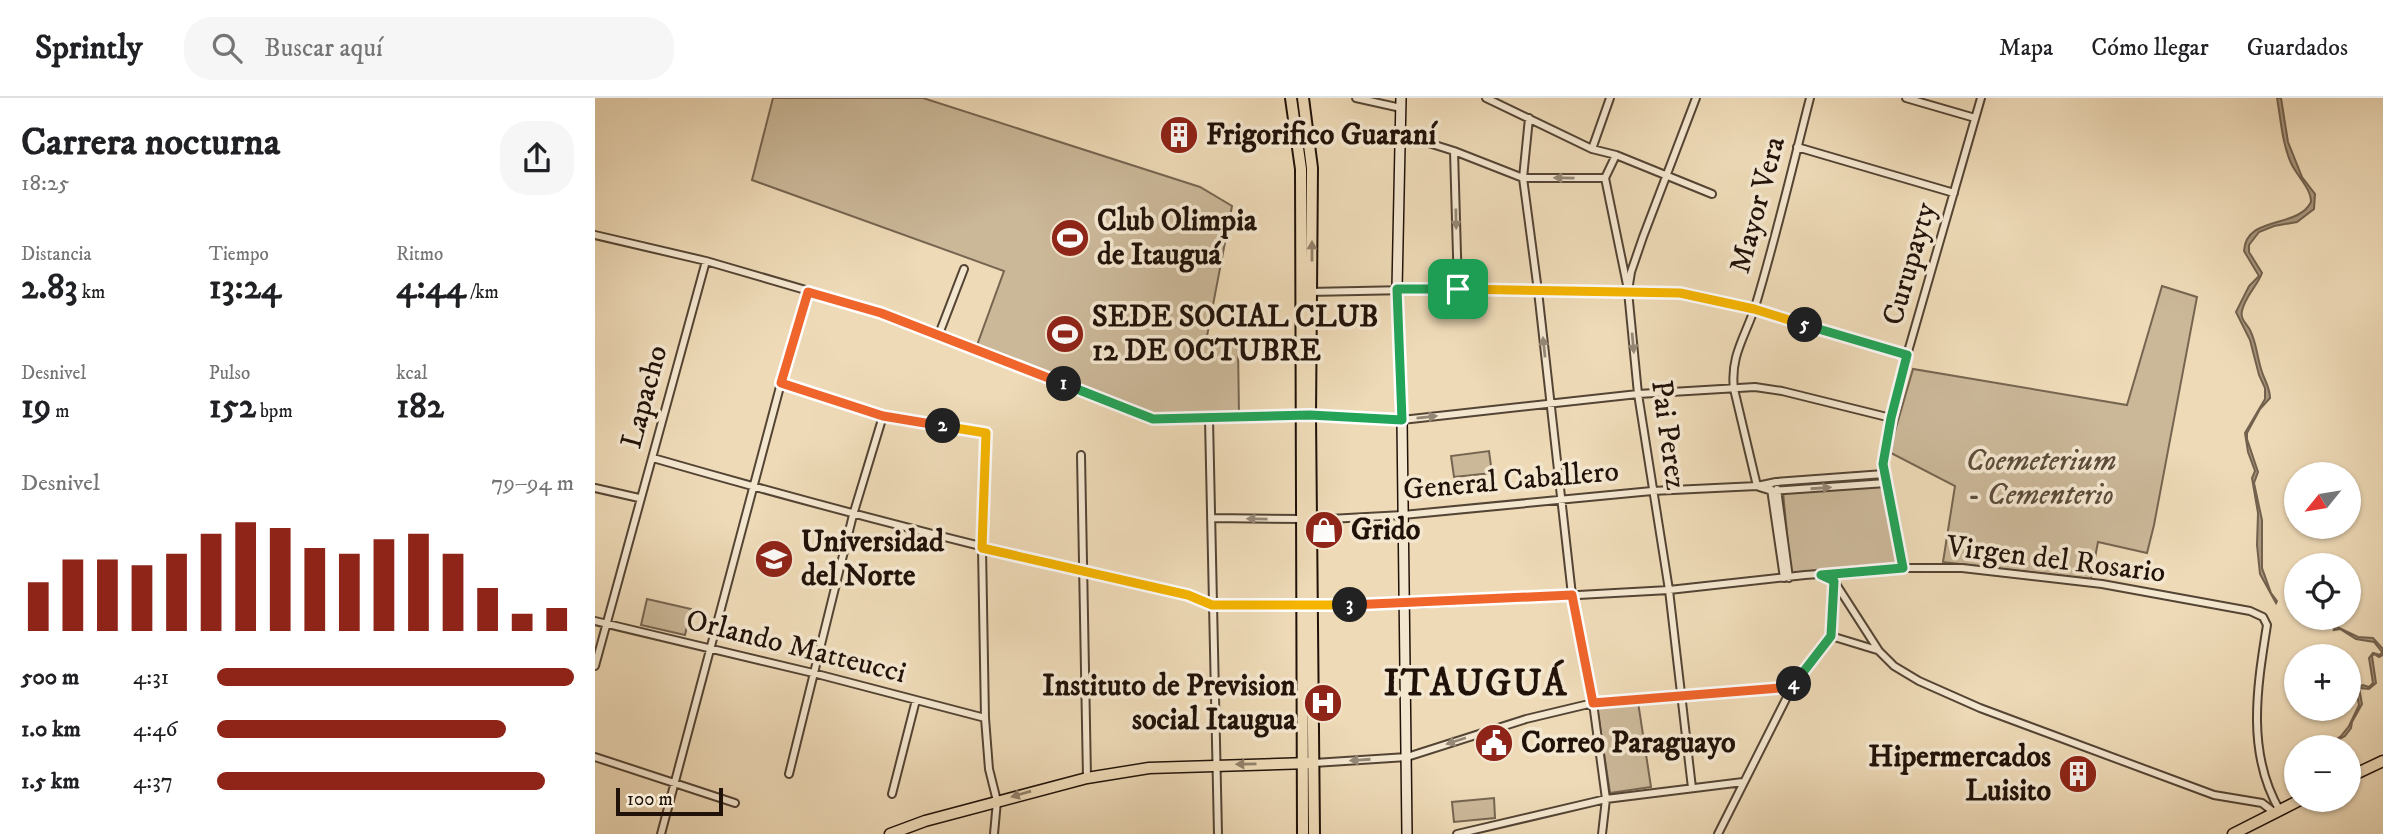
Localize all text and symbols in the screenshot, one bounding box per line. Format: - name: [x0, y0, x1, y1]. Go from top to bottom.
- search box: [184, 17, 674, 80]
- text: Sprintly: [35, 28, 142, 69]
- icon: search: [208, 29, 246, 67]
- text: Buscar aquí: [264, 32, 383, 65]
- text: Mapa: [1999, 33, 2053, 63]
- text: Cómo llegar: [2091, 33, 2209, 63]
- text: Guardados: [2247, 33, 2348, 63]
- building icon: Frigorifico Guaraní: [1158, 114, 1200, 156]
- place label: Frigorifico Guaraní: [1206, 117, 1438, 154]
- text: Carrera nocturna: [21, 119, 280, 167]
- button: share: [500, 121, 574, 195]
- street label: Mayor Vera: [1722, 132, 1794, 277]
- text: 18:25: [21, 169, 70, 198]
- one-way arrow: [1553, 172, 1575, 184]
- street label: Curupayty: [1875, 198, 1945, 330]
- place label: Club Olimpia de Itauguá: [1097, 203, 1258, 274]
- one-way arrow: [1450, 208, 1462, 230]
- sports icon: Club Olimpia de Itauguá: [1049, 217, 1091, 259]
- one-way arrow: [1306, 240, 1318, 262]
- text: Distancia: [21, 243, 92, 266]
- text: Tiempo: [209, 243, 269, 266]
- text: Ritmo: [396, 243, 443, 266]
- pin: [1428, 259, 1488, 319]
- text: 2.83: [21, 266, 78, 310]
- text: 13:24: [209, 266, 281, 310]
- text: 4:44: [396, 266, 466, 310]
- icon: arrive: [1439, 270, 1477, 308]
- text: km: [78, 281, 105, 304]
- text: /km: [466, 281, 499, 304]
- place label: SEDE SOCIAL CLUB 12 DE OCTUBRE: [1092, 299, 1379, 370]
- pin: 5: [1787, 308, 1823, 342]
- sports icon: SEDE SOCIAL CLUB 12 DE OCTUBRE: [1044, 313, 1086, 355]
- text: 5: [1800, 313, 1809, 336]
- one-way arrow: [1628, 332, 1639, 354]
- one-way arrow: [1539, 336, 1550, 358]
- street label: Lapacho: [614, 341, 676, 453]
- text: Desnivel: [21, 362, 86, 385]
- text: Pulso: [209, 362, 250, 385]
- text: kcal: [396, 362, 428, 385]
- pin: 1: [1047, 366, 1081, 402]
- text: 1: [1060, 372, 1067, 395]
- street label: Pai Perez: [1642, 378, 1694, 492]
- text: 19: [21, 385, 51, 429]
- text: 152: [209, 385, 256, 429]
- text: 182: [396, 385, 444, 429]
- text: m: [51, 400, 70, 423]
- text: bpm: [256, 400, 293, 423]
- pin: 2: [925, 408, 961, 444]
- one-way arrow: [1416, 411, 1438, 422]
- text: 2: [938, 414, 947, 437]
- park label: Coemeterium - Cementerio: [1966, 443, 2116, 514]
- street label: General Caballero: [1402, 453, 1620, 509]
- north arrow: [2284, 462, 2361, 539]
- map controls: [2284, 462, 2361, 812]
- text: Desnivel: [21, 469, 100, 498]
- text: 79–94 m: [491, 469, 574, 498]
- one-way arrow: [1810, 482, 1832, 493]
- shop icon: Grido: [1303, 509, 1345, 551]
- place label: Grido: [1351, 512, 1420, 549]
- one-way arrow: [1246, 513, 1268, 525]
- place label: Universidad del Norte: [801, 524, 945, 595]
- street label: Virgen del Rosario: [1943, 528, 2168, 592]
- school or university icon: Universidad del Norte: [753, 538, 795, 580]
- button: locate: [2284, 553, 2361, 630]
- pin: 3: [1333, 588, 1367, 622]
- text: 3: [1346, 593, 1353, 616]
- street label: Orlando Matteucci: [682, 602, 910, 692]
- button: +: [2284, 644, 2361, 721]
- district label: ITAUGUÁ: [1384, 659, 1568, 708]
- text: 500 m: [21, 663, 79, 692]
- text: 4:31: [133, 663, 169, 692]
- pin: 4: [1777, 666, 1811, 702]
- place label: Instituto de Prevision social Itaugua: [1042, 668, 1297, 739]
- text: 4: [1788, 672, 1799, 695]
- hospital icon: Instituto de Prevision social Itaugua: [1302, 682, 1344, 724]
- text: 1.0 km: [21, 715, 81, 744]
- text: 4:46: [133, 715, 177, 744]
- public building icon: Correo Paraguayo: [1473, 722, 1515, 764]
- place label: Correo Paraguayo: [1521, 725, 1736, 762]
- button: −: [2284, 735, 2361, 812]
- one-way arrow: [1446, 736, 1467, 747]
- place label: Hipermercados Luisito: [1868, 739, 2051, 810]
- building icon: Hipermercados Luisito: [2057, 753, 2099, 795]
- one-way arrow: [1349, 755, 1371, 766]
- one-way arrow: [1235, 758, 1257, 770]
- text: 1.5 km: [21, 767, 80, 796]
- text: 4:37: [133, 767, 173, 796]
- scale bar: [616, 785, 723, 817]
- text: 100 m: [627, 788, 673, 811]
- one-way arrow: [1010, 790, 1031, 800]

